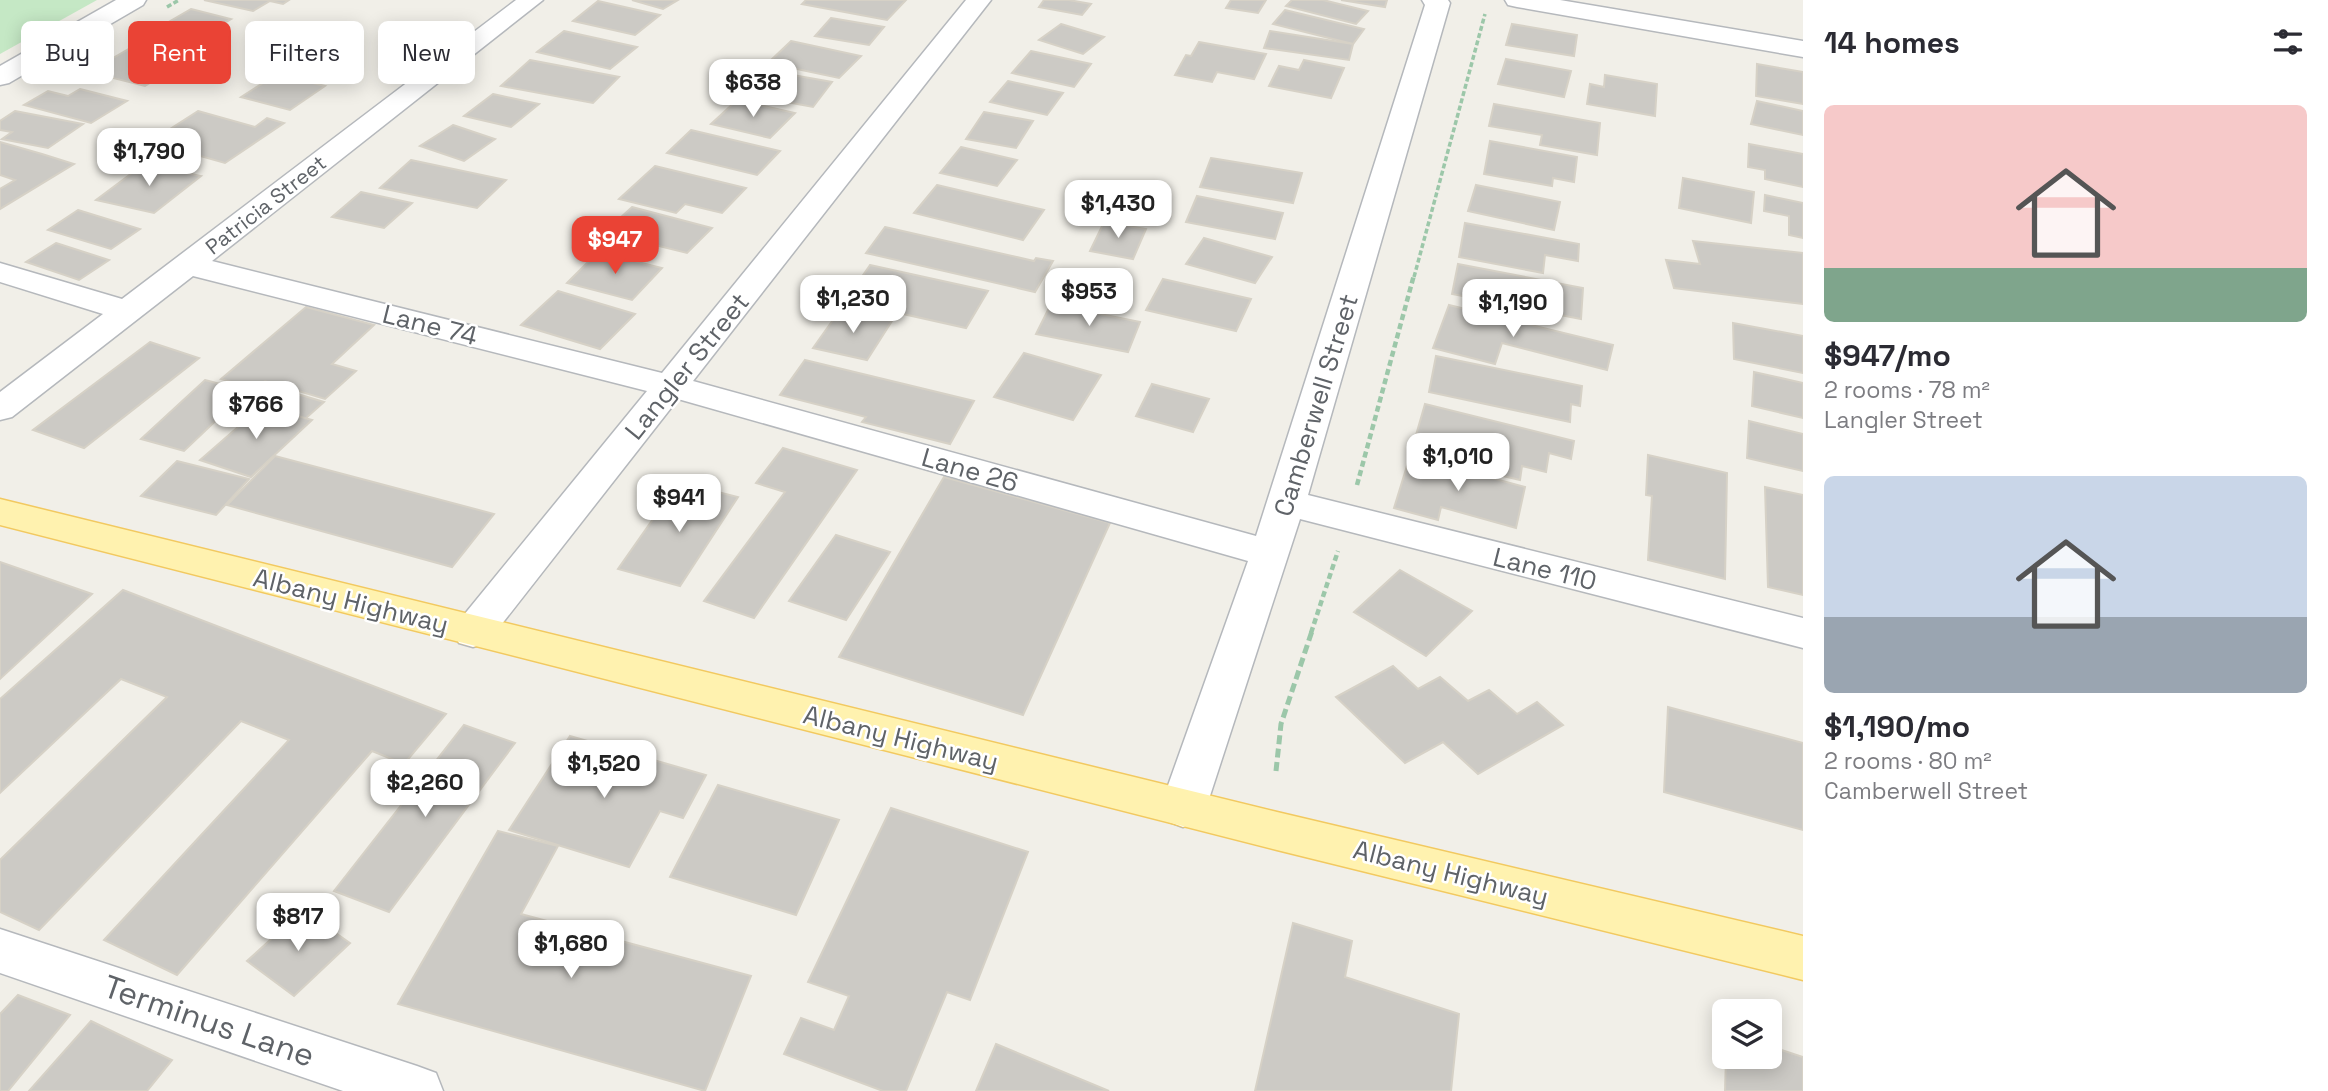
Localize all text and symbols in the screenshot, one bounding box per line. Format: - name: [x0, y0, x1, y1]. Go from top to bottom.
- chip: Buy: [21, 21, 114, 84]
- chip: Rent: [128, 21, 231, 84]
- chip: Filters: [245, 21, 364, 84]
- chip: New: [378, 21, 475, 84]
- text: 14 homes: [1824, 23, 1960, 62]
- icon: filters: [2269, 23, 2307, 61]
- pin: $638: [712, 60, 794, 119]
- text: $638: [725, 67, 781, 97]
- pin: $1,790: [92, 128, 206, 188]
- text: $1,790: [113, 136, 185, 166]
- street label: Patricia Street: [200, 149, 331, 260]
- icon: home: [2003, 150, 2129, 276]
- pin: $1,430: [1061, 180, 1175, 240]
- text: $1,430: [1081, 188, 1155, 218]
- pin: $947: [574, 216, 656, 276]
- text: $947: [588, 224, 642, 254]
- pin: $953: [1048, 268, 1130, 328]
- pin: $1,230: [796, 276, 910, 335]
- text: $953: [1061, 276, 1117, 306]
- pin: $1,190: [1456, 280, 1570, 339]
- text: $1,230: [816, 283, 890, 313]
- street label: Langler Street: [617, 286, 757, 446]
- text: $1,190: [1478, 287, 1548, 317]
- street label: Camberwell Street: [1266, 290, 1366, 520]
- street label: Lane 74: [379, 297, 481, 353]
- text: $947/mo: [1824, 336, 1951, 375]
- text: 2 rooms · 78 m²: [1824, 375, 1990, 405]
- pin: $766: [215, 382, 297, 441]
- text: $766: [228, 389, 284, 419]
- text: Langler Street: [1824, 405, 1983, 435]
- pin: $1,010: [1401, 434, 1515, 493]
- street label: Lane 26: [918, 440, 1022, 500]
- text: $1,010: [1422, 441, 1494, 471]
- pin: $941: [638, 475, 720, 534]
- text: $941: [653, 482, 705, 512]
- icon: home: [2003, 521, 2129, 647]
- street label: Lane 110: [1490, 540, 1600, 598]
- street label: Albany Highway: [250, 560, 452, 642]
- street label: Albany Highway: [800, 697, 1002, 779]
- text: $1,190/mo: [1824, 707, 1970, 746]
- pin: $1,520: [547, 740, 661, 800]
- text: 2 rooms · 80 m²: [1824, 746, 1992, 776]
- text: $1,520: [567, 748, 641, 778]
- pin: $2,260: [368, 760, 482, 819]
- text: $2,260: [386, 767, 464, 797]
- text: Camberwell Street: [1824, 776, 2028, 806]
- street label: Albany Highway: [1350, 832, 1552, 914]
- pin: $817: [257, 894, 339, 953]
- text: $817: [273, 901, 323, 931]
- pin: $1,680: [514, 920, 628, 980]
- text: $1,680: [534, 928, 608, 958]
- street label: Terminus Lane: [98, 966, 320, 1076]
- map controls: [1712, 999, 1782, 1069]
- button: layers: [1712, 999, 1782, 1069]

